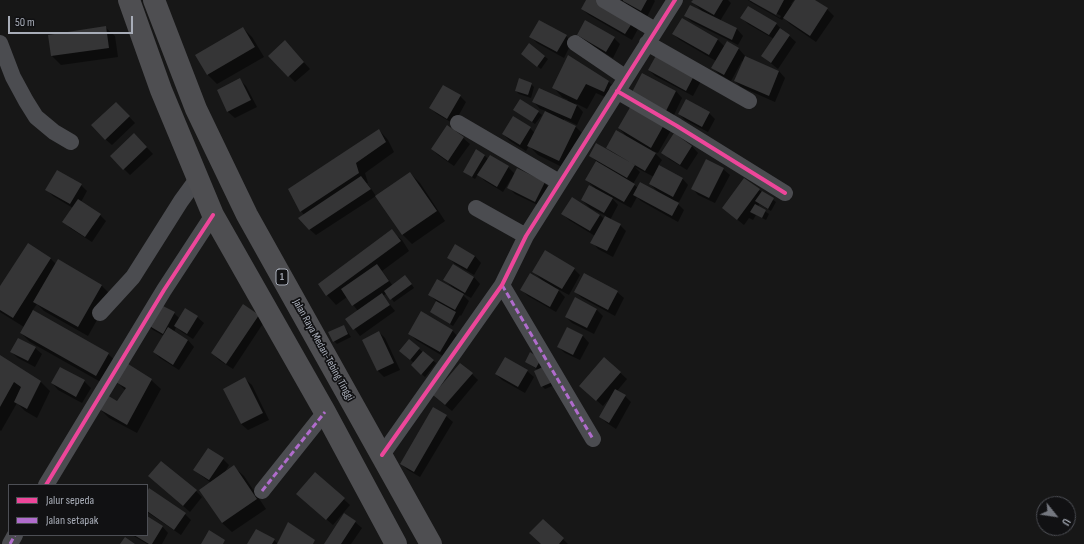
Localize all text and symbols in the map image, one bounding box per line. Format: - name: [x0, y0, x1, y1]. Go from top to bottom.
- scale bar: [10, 8, 135, 34]
- text: 50 m: [15, 15, 35, 30]
- road number: 1: [276, 269, 288, 285]
- street label: Jalan Raya Medan-Tebing Tinggi: [290, 297, 356, 403]
- legend: [8, 484, 148, 536]
- text: Jalur sepeda: [46, 493, 94, 508]
- north arrow: [1036, 496, 1076, 536]
- text: Jalan setapak: [46, 513, 98, 528]
- text: U: [1059, 516, 1073, 527]

